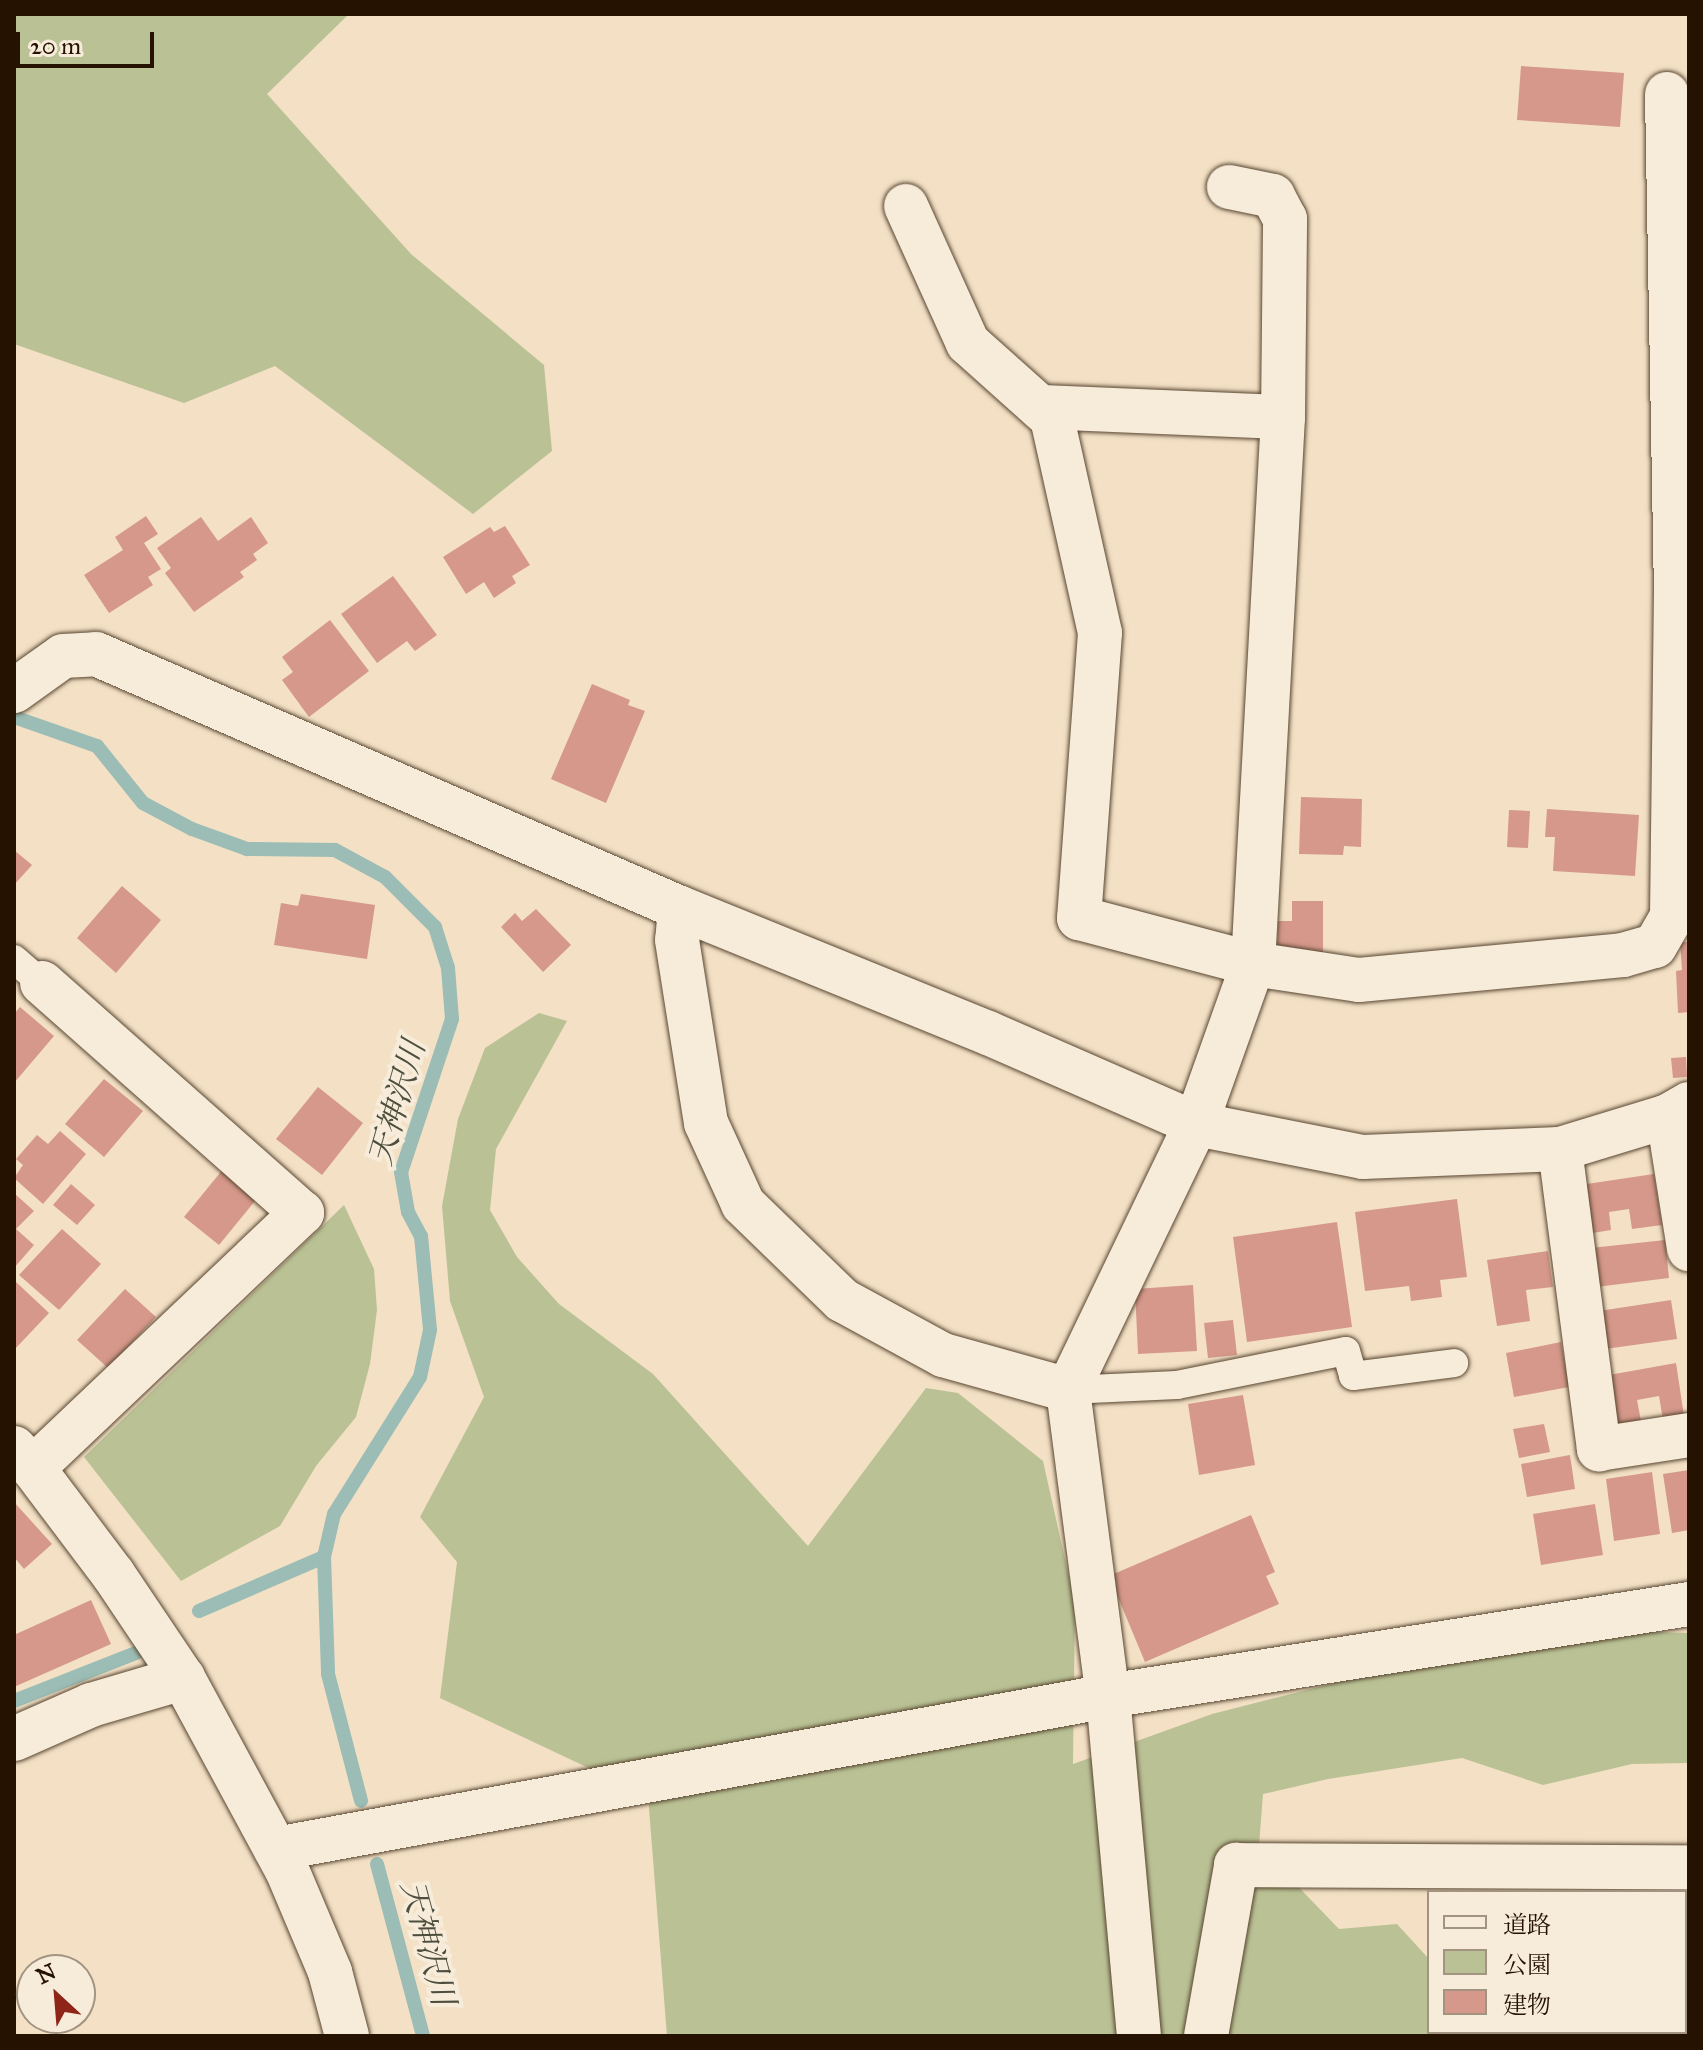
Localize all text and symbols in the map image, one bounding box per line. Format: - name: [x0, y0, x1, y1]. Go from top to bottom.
- scale bar: [20, 16, 158, 66]
- text: 20 m: [30, 31, 81, 61]
- water label: 天神沢川: [362, 1036, 434, 1170]
- water label: 天神沢川: [392, 1876, 462, 2010]
- legend: [1427, 1890, 1687, 2034]
- text: 道路: [1503, 1910, 1551, 1940]
- text: 公園: [1503, 1950, 1551, 1980]
- north arrow: [16, 1954, 96, 2034]
- text: N: [32, 1958, 60, 1990]
- text: 建物: [1503, 1990, 1551, 2020]

